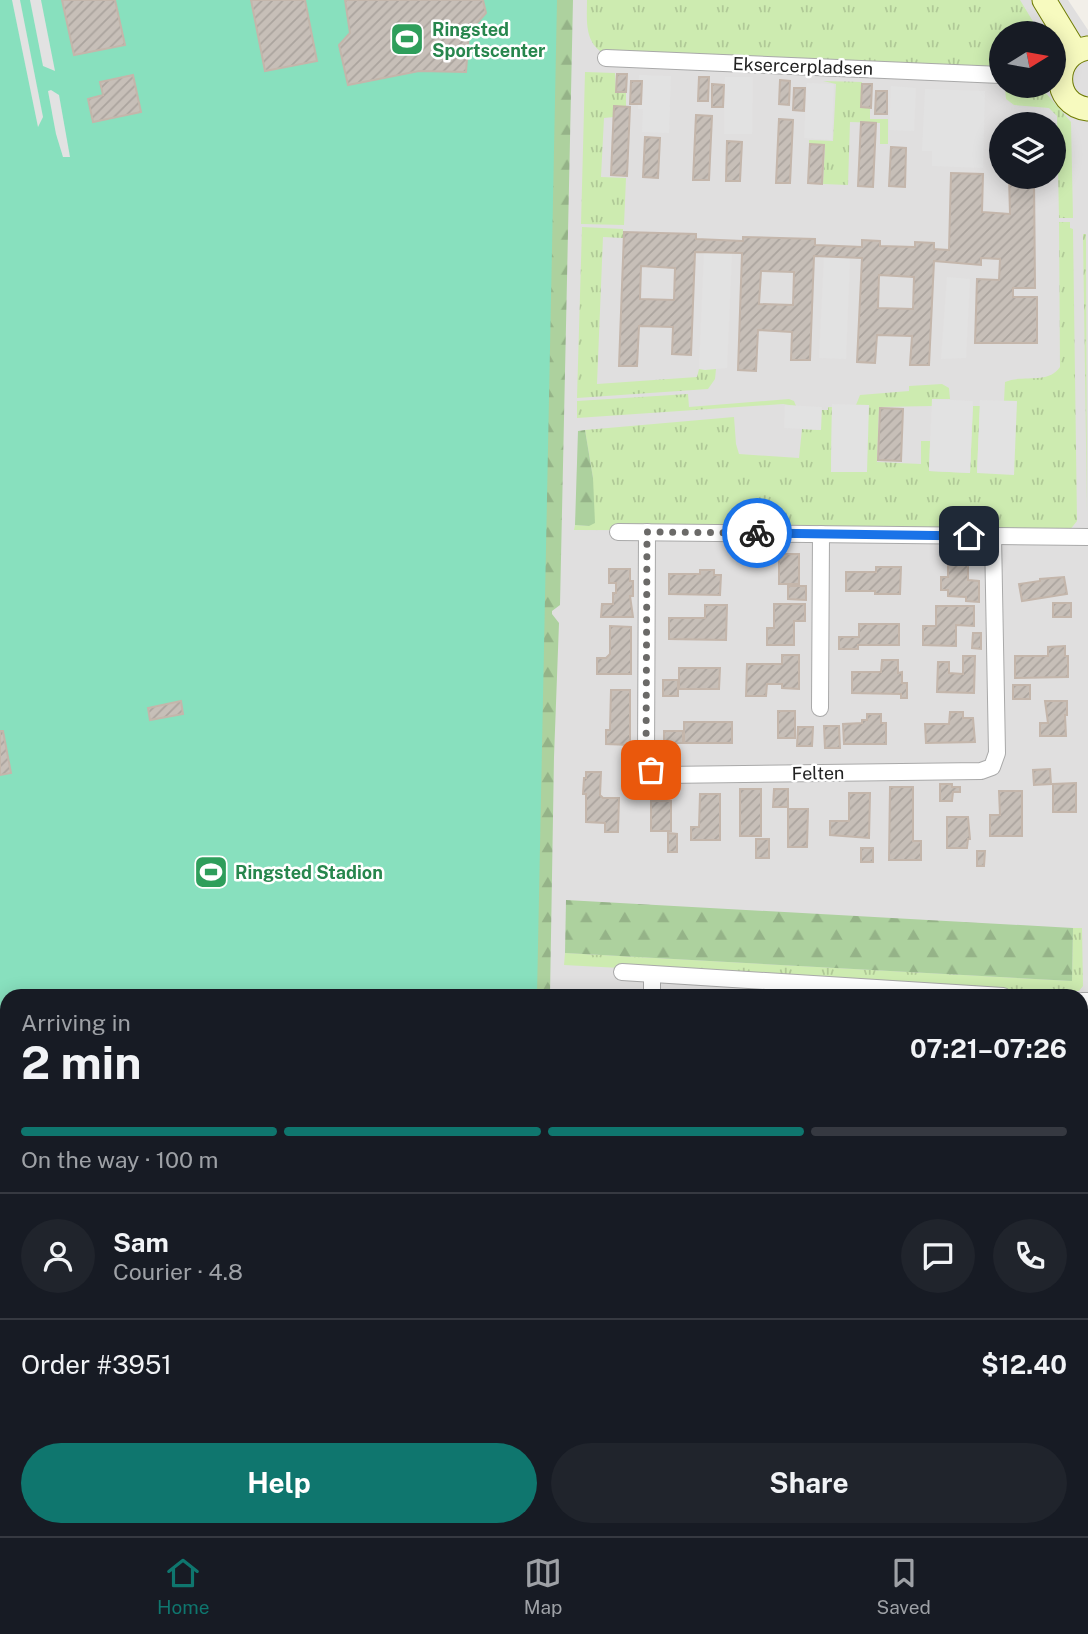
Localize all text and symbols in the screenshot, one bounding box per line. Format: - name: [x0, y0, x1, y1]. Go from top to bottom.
- place label: Ringsted Sportscenter: [432, 19, 546, 61]
- sports icon: Ringsted Sportscenter: [388, 20, 426, 58]
- north arrow: [989, 21, 1066, 98]
- map controls: [989, 21, 1066, 189]
- street label: Eksercerpladsen: [732, 53, 874, 79]
- button: layers: [989, 112, 1066, 189]
- courier: [722, 498, 792, 568]
- pin: [939, 506, 999, 566]
- icon: bike: [738, 514, 776, 552]
- icon: home: [950, 517, 988, 555]
- pin: [621, 740, 681, 800]
- icon: bag: [632, 751, 670, 789]
- street label: Felten: [791, 762, 845, 784]
- sports icon: Ringsted Stadion: [192, 853, 230, 891]
- place label: Ringsted Stadion: [235, 862, 383, 883]
- text: Arriving in: [21, 1009, 131, 1036]
- text: 07:21–07:26: [910, 1033, 1067, 1064]
- text: 2 min: [21, 1035, 141, 1089]
- text: On the way · 100 m: [21, 1146, 218, 1173]
- button: person: [21, 1219, 95, 1293]
- button: chat: [901, 1219, 975, 1293]
- button: phone: [993, 1219, 1067, 1293]
- text: Sam: [113, 1227, 169, 1258]
- text: Courier · 4.8: [113, 1258, 243, 1285]
- text: Order #3951: [21, 1349, 172, 1380]
- text: $12.40: [981, 1349, 1067, 1380]
- button: Help: [21, 1443, 537, 1523]
- button: Share: [551, 1443, 1067, 1523]
- tab: Home: [157, 1554, 209, 1618]
- tab: Map: [524, 1554, 562, 1618]
- tab: Saved: [877, 1554, 931, 1618]

